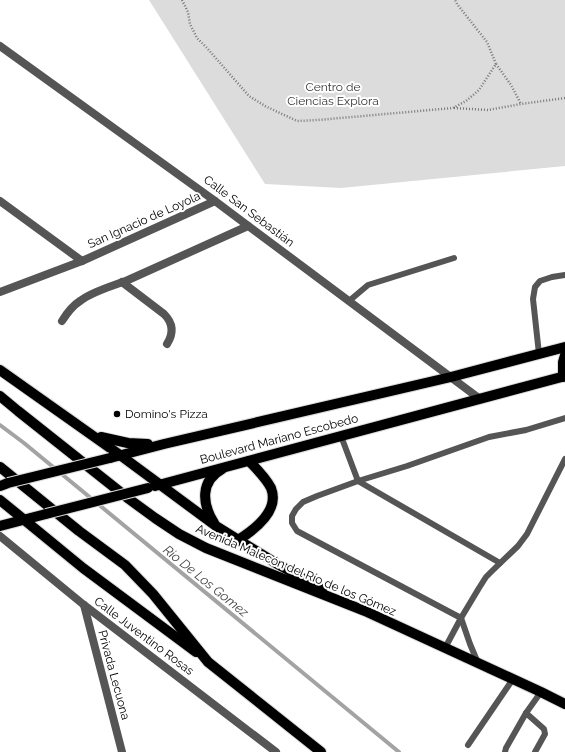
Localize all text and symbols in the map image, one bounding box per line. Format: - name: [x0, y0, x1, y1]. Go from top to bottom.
- park label: Centro de Ciencias Explora: [287, 80, 379, 108]
- street label: Calle San Sebastián: [201, 172, 297, 250]
- street label: San Ignacio de Loyola: [86, 189, 202, 251]
- place label: Domino's Pizza: [125, 407, 208, 421]
- marker: Domino's Pizza: [112, 409, 122, 419]
- street label: Boulevard Mariano Escobedo: [198, 411, 360, 467]
- street label: Avenida Malecón del Río de los Gómez: [194, 521, 398, 619]
- water label: Rio De Los Gomez: [160, 542, 252, 621]
- street label: Calle Juventino Rosas: [92, 594, 197, 678]
- street label: Privada Lecuona: [95, 629, 133, 721]

